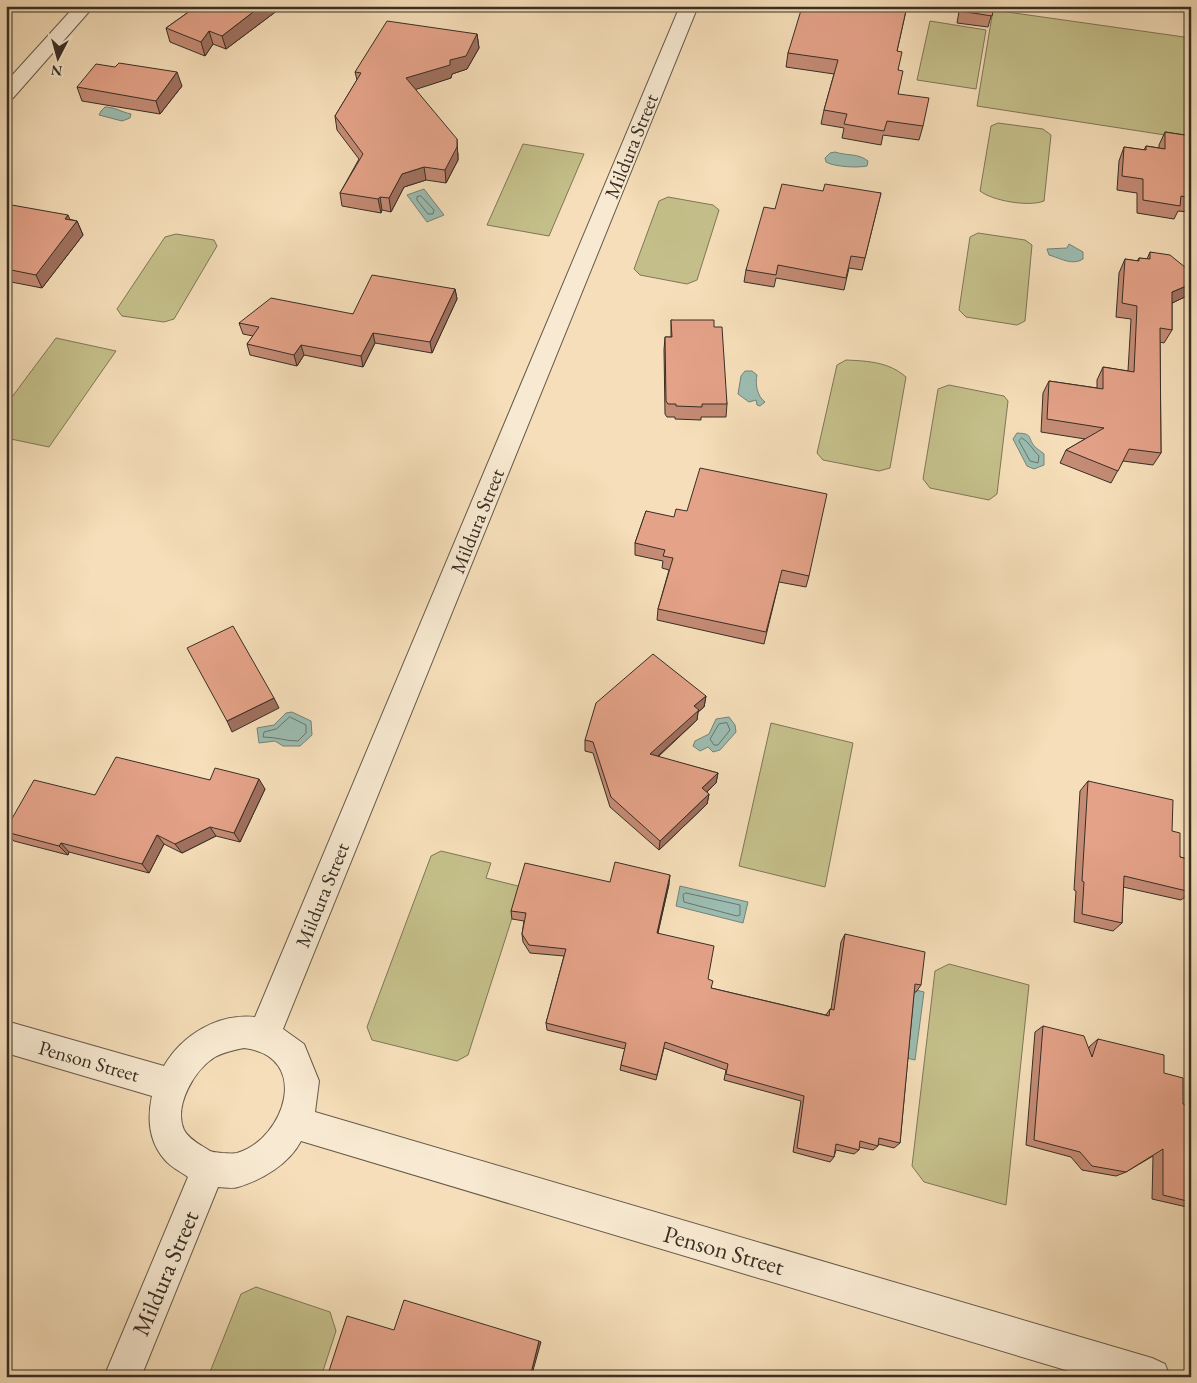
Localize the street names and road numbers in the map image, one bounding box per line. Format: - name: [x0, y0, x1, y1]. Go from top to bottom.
- street label: Mildura Street: [598, 89, 664, 202]
- street label: Mildura Street: [444, 464, 510, 577]
- street label: Mildura Street: [289, 838, 355, 951]
- street label: Penson Street: [36, 1034, 143, 1088]
- street label: Mildura Street: [125, 1205, 205, 1340]
- street label: Penson Street: [660, 1218, 788, 1282]

